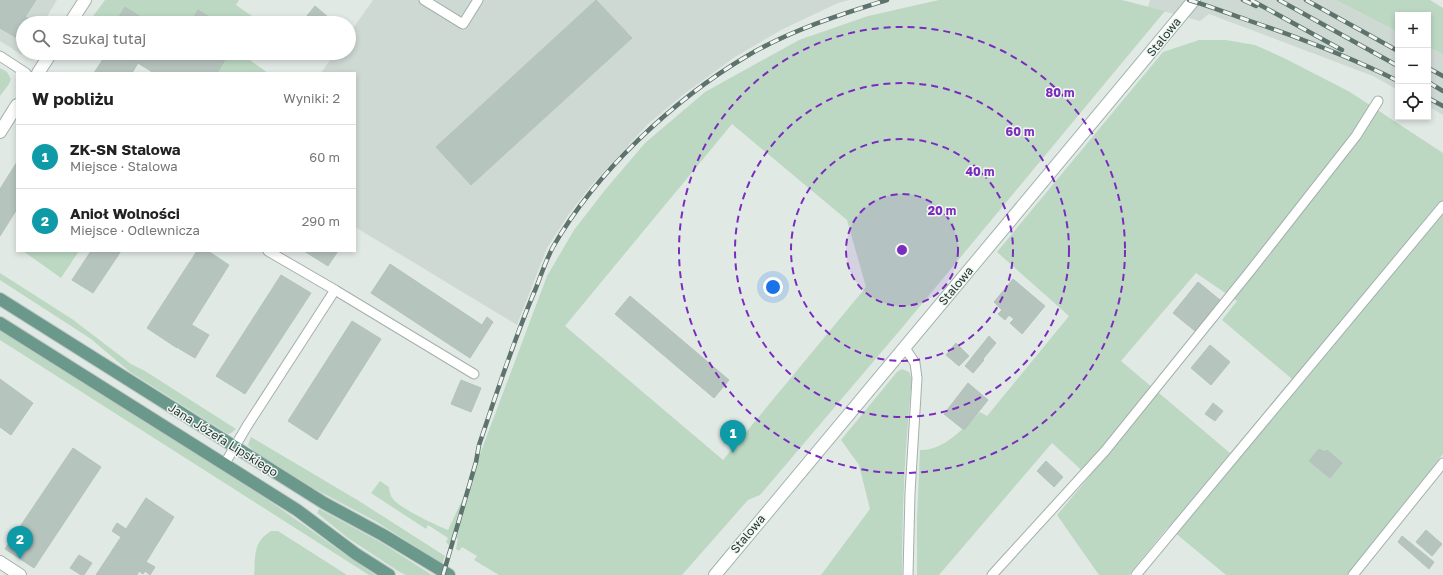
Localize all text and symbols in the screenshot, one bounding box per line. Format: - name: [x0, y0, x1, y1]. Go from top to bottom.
- map controls: [1395, 12, 1431, 120]
- button: +: [1395, 12, 1431, 48]
- street label: Stalowa: [1143, 14, 1184, 59]
- search box: [16, 16, 356, 60]
- icon: search: [30, 27, 52, 49]
- text: Szukaj tutaj: [62, 29, 146, 47]
- button: −: [1395, 48, 1431, 84]
- button: locate: [1395, 84, 1431, 120]
- text: 80 m: [1046, 85, 1074, 100]
- text: W pobliżu: [32, 88, 114, 109]
- text: Wyniki: 2: [283, 90, 340, 106]
- text: 60 m: [1006, 124, 1034, 139]
- text: ZK-SN Stalowa: [70, 140, 180, 158]
- text: 1: [42, 149, 48, 165]
- text: 60 m: [309, 149, 340, 165]
- text: Miejsce · Stalowa: [70, 158, 178, 174]
- text: 40 m: [966, 164, 994, 179]
- text: 20 m: [928, 203, 956, 218]
- text: Anioł Wolności: [70, 204, 180, 222]
- text: 2: [41, 213, 49, 229]
- text: 290 m: [302, 213, 340, 229]
- text: Miejsce · Odlewnicza: [70, 222, 200, 238]
- centre of rings: [895, 243, 909, 257]
- street label: Stalowa: [935, 263, 976, 308]
- your location: [763, 277, 783, 297]
- street label: Jana Józefa Lipskiego: [166, 400, 281, 480]
- pin: 1: [720, 420, 746, 453]
- street label: Stalowa: [727, 511, 768, 556]
- pin: 2: [7, 526, 33, 559]

